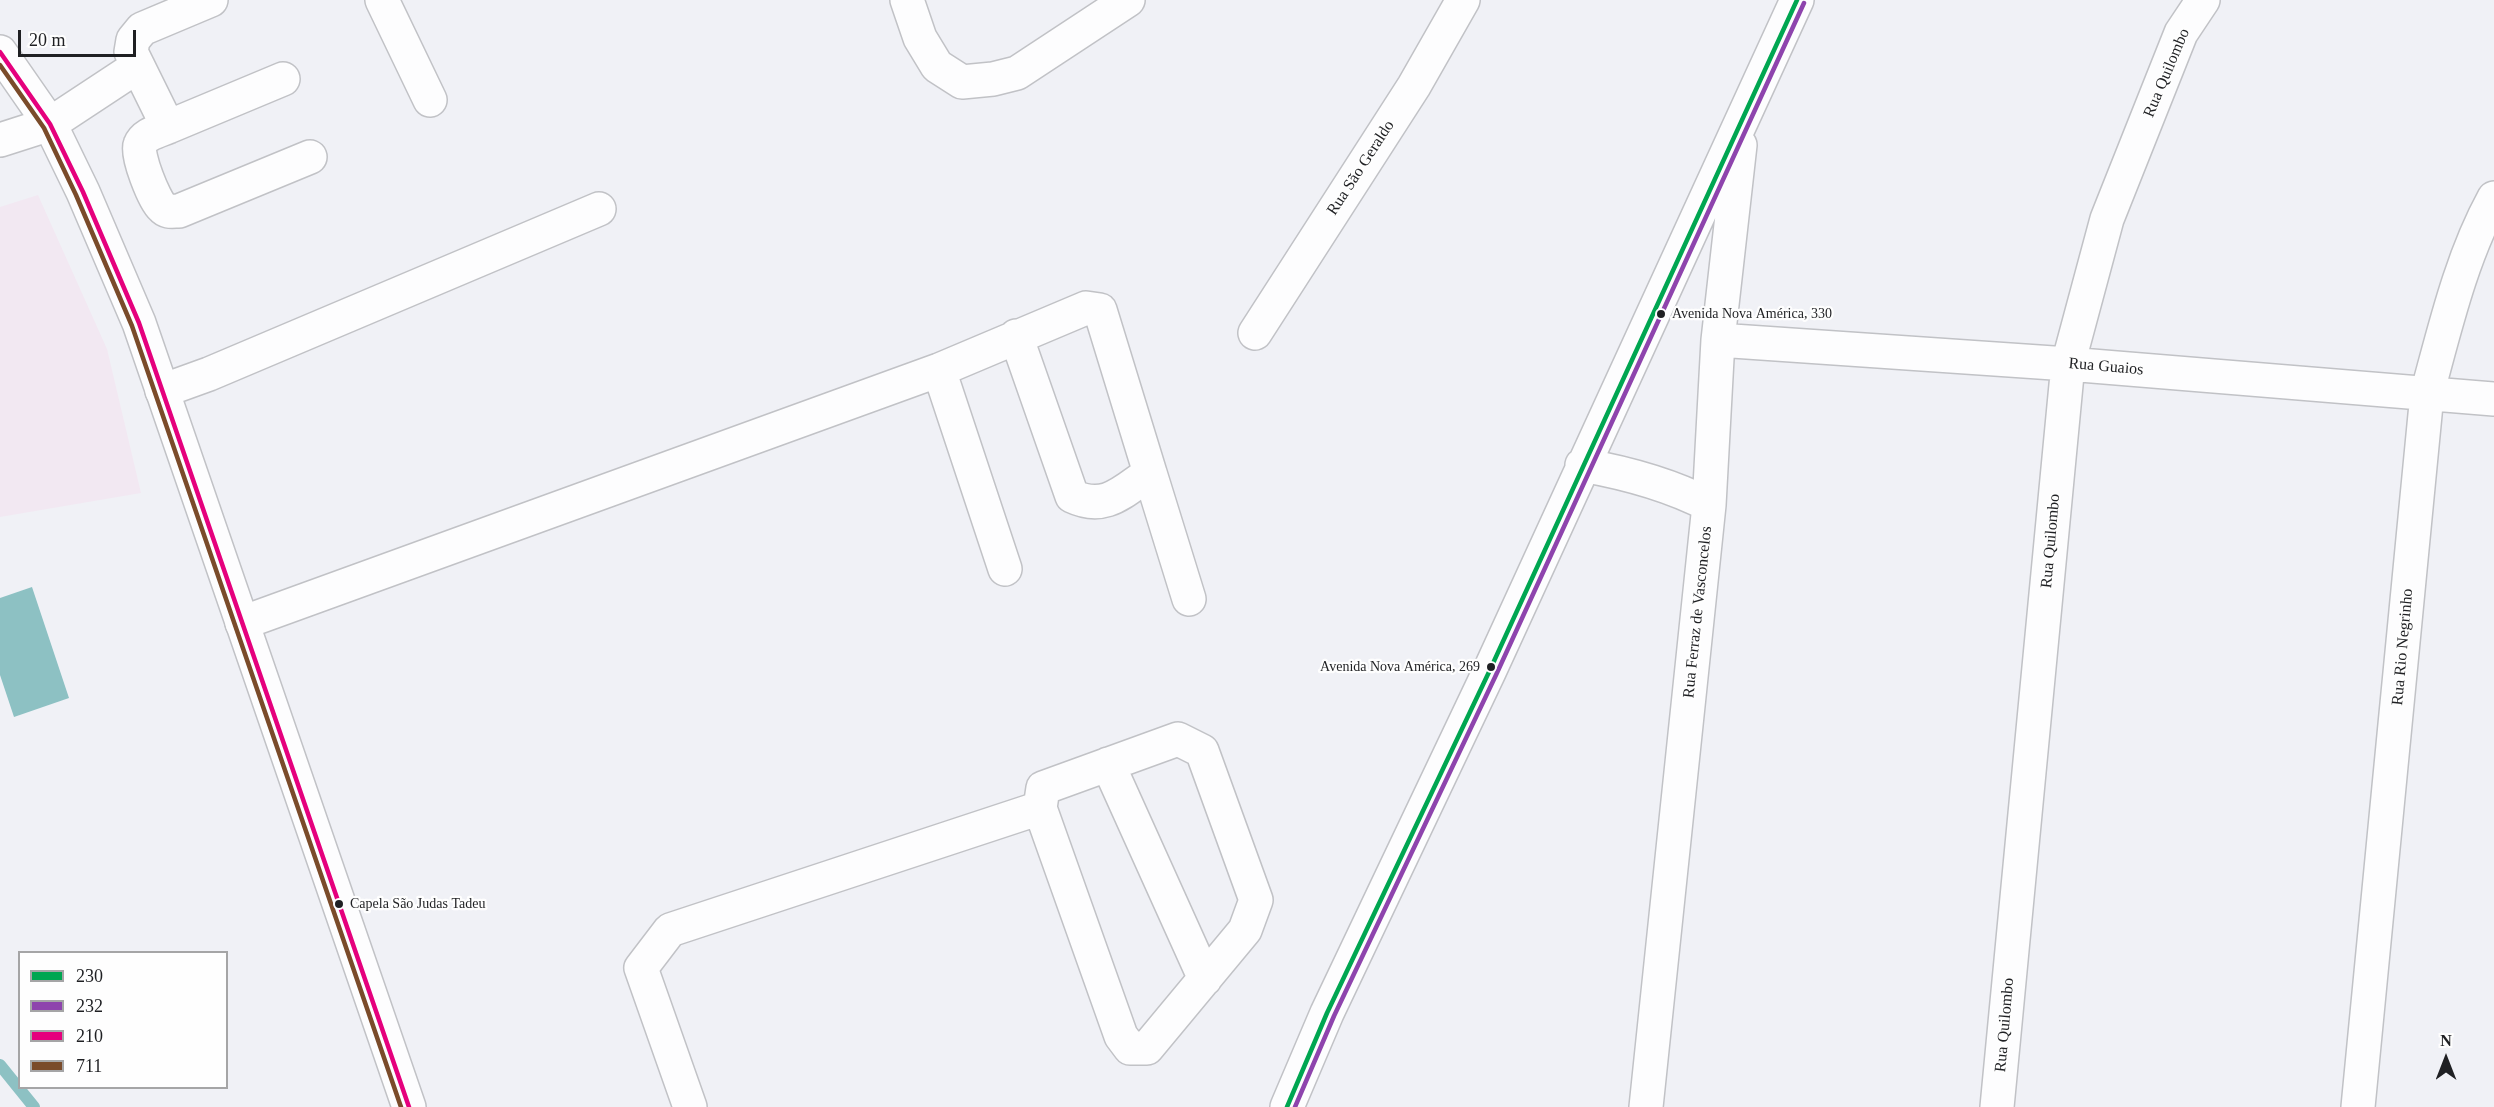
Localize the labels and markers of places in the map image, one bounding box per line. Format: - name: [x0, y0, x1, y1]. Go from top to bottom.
- place label: Avenida Nova América, 330: [1672, 306, 1832, 322]
- marker: Avenida Nova América, 330: [1655, 308, 1667, 320]
- place label: Avenida Nova América, 269: [1320, 659, 1480, 675]
- marker: Avenida Nova América, 269: [1485, 661, 1497, 673]
- place label: Capela São Judas Tadeu: [350, 896, 485, 912]
- marker: Capela São Judas Tadeu: [333, 898, 345, 910]

